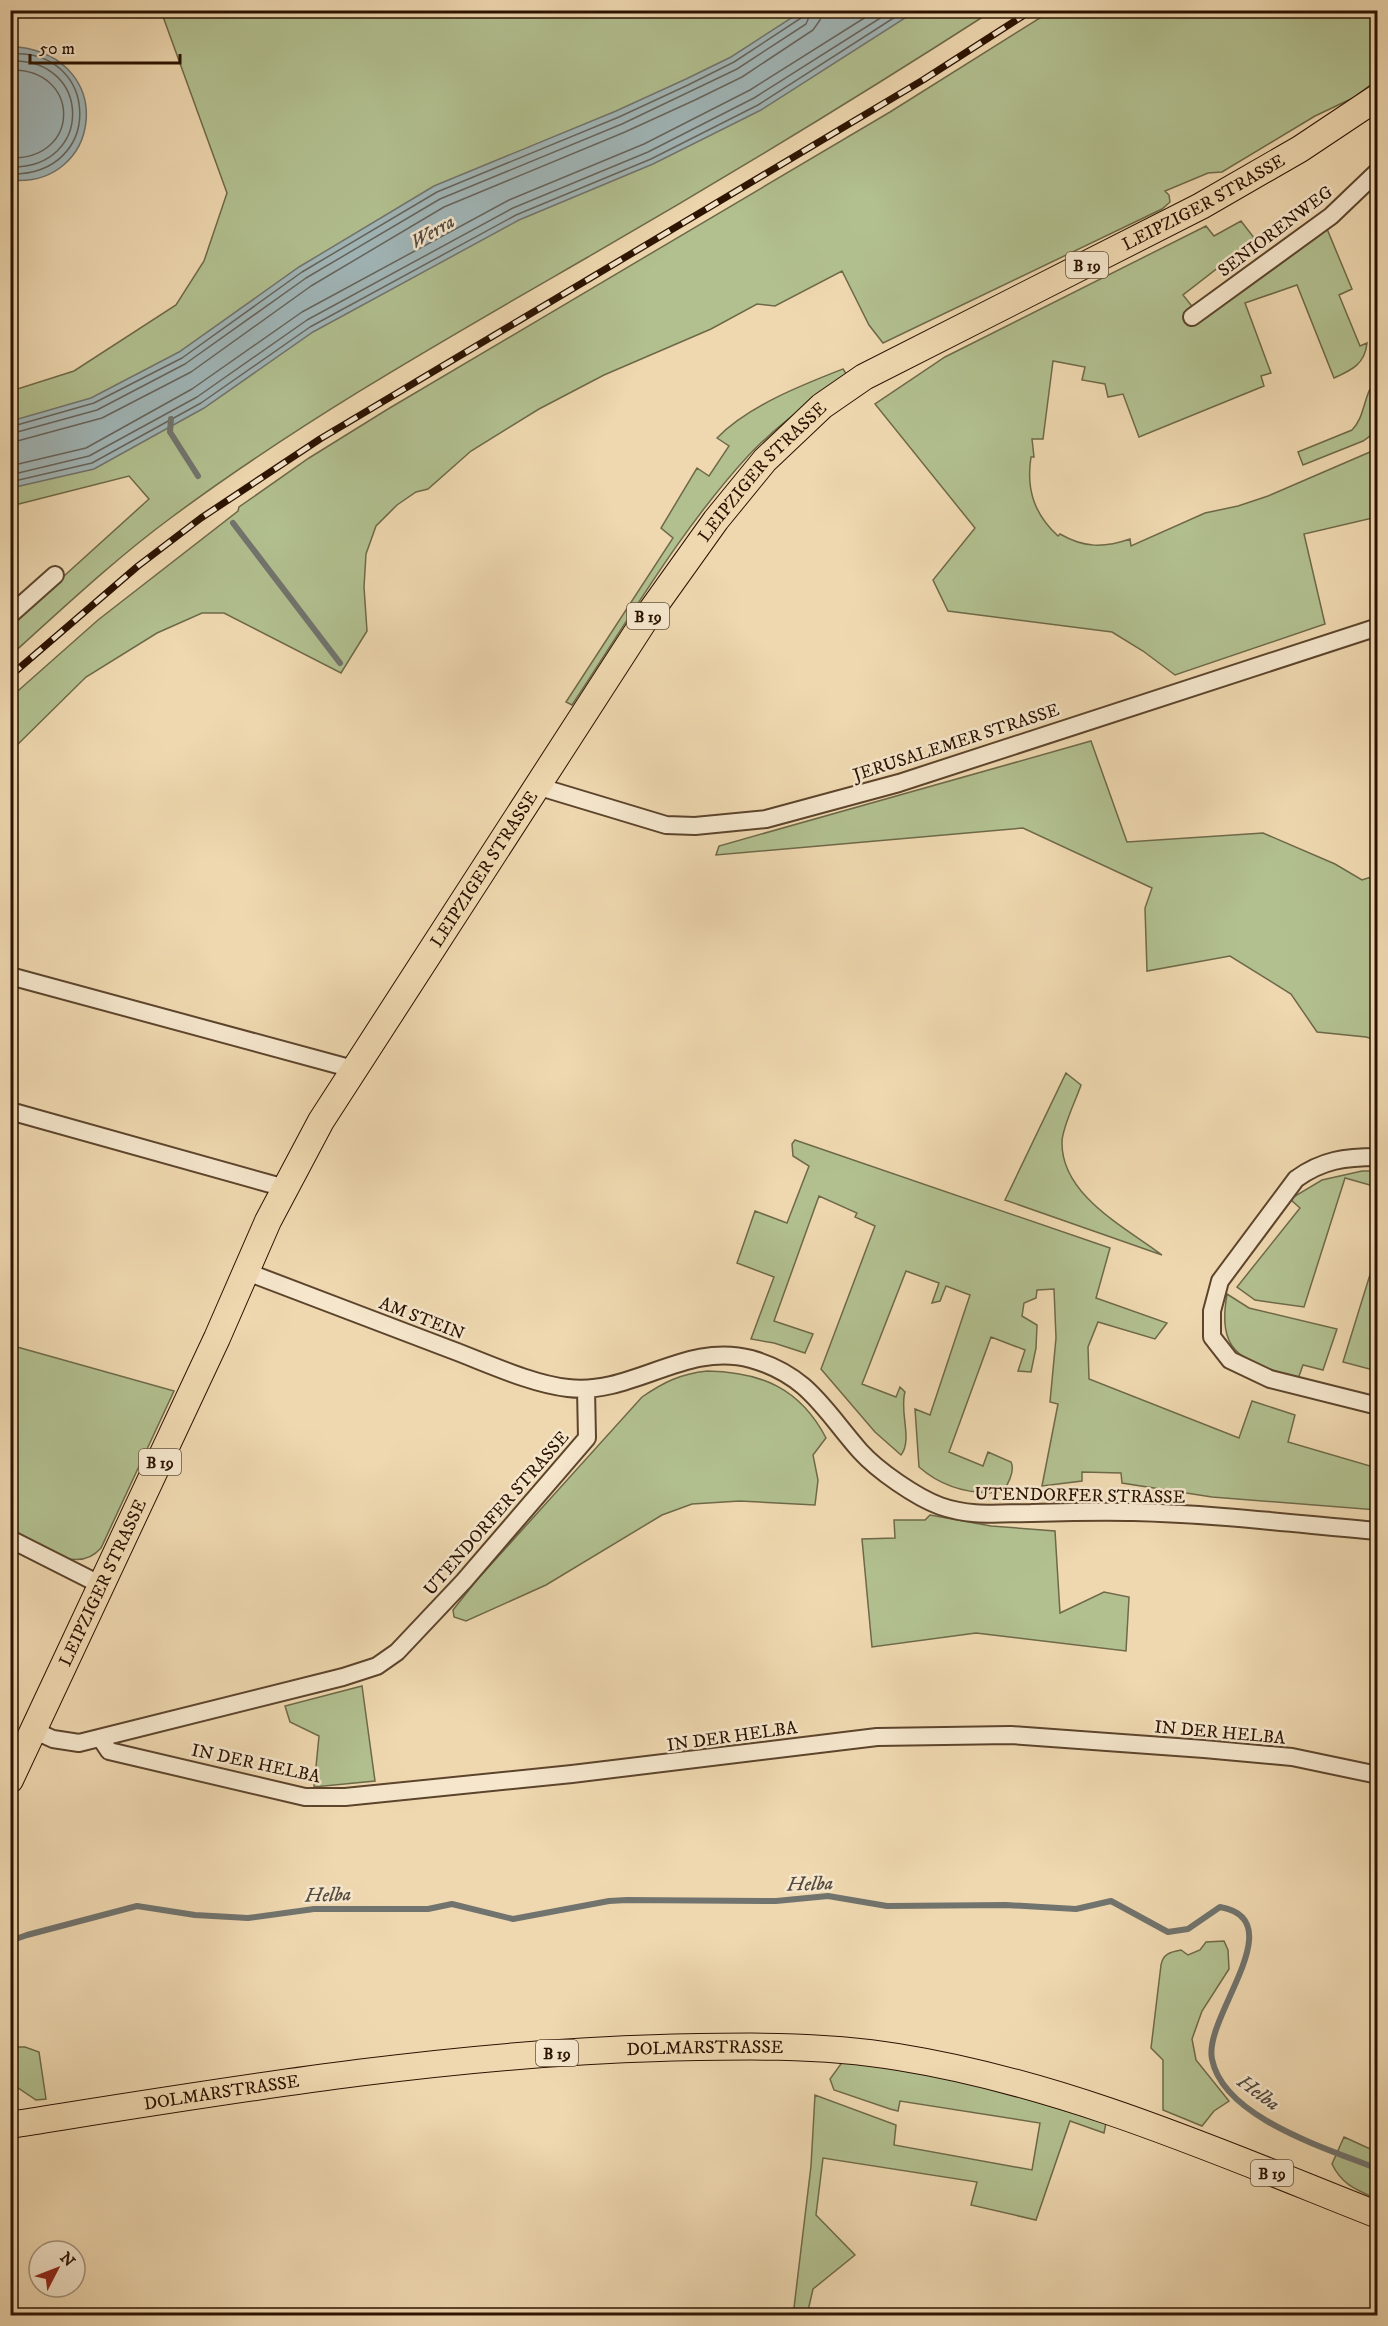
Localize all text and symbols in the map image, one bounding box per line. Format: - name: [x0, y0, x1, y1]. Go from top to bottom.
- scale bar: [30, 27, 180, 65]
- text: 50 m: [39, 38, 75, 60]
- street label: LEIPZIGER STRASSE: [1119, 150, 1289, 256]
- street label: SENIORENWEG: [1214, 181, 1338, 282]
- water label: Werra: [406, 210, 460, 255]
- road number: B 19: [1066, 252, 1108, 278]
- street label: LEIPZIGER STRASSE: [694, 397, 832, 547]
- road number: B 19: [627, 603, 669, 629]
- street label: JERUSALEMER STRASSE: [849, 699, 1062, 787]
- street label: LEIPZIGER STRASSE: [426, 787, 543, 952]
- street label: AM STEIN: [376, 1293, 468, 1345]
- street label: UTENDORFER STRASSE: [419, 1427, 574, 1600]
- road number: B 19: [139, 1449, 181, 1475]
- street label: UTENDORFER STRASSE: [974, 1483, 1186, 1509]
- street label: LEIPZIGER STRASSE: [55, 1496, 152, 1670]
- street label: IN DER HELBA: [1153, 1716, 1287, 1750]
- street label: IN DER HELBA: [665, 1717, 799, 1757]
- street label: IN DER HELBA: [189, 1740, 323, 1789]
- water label: Helba: [785, 1871, 834, 1898]
- water label: Helba: [303, 1882, 352, 1909]
- street label: DOLMARSTRASSE: [626, 2037, 784, 2061]
- road number: B 19: [536, 2040, 578, 2066]
- water label: Helba: [1231, 2069, 1284, 2117]
- street label: DOLMARSTRASSE: [142, 2071, 301, 2116]
- road number: B 19: [1251, 2160, 1293, 2186]
- north arrow: [27, 2239, 87, 2299]
- text: N: [56, 2248, 79, 2271]

